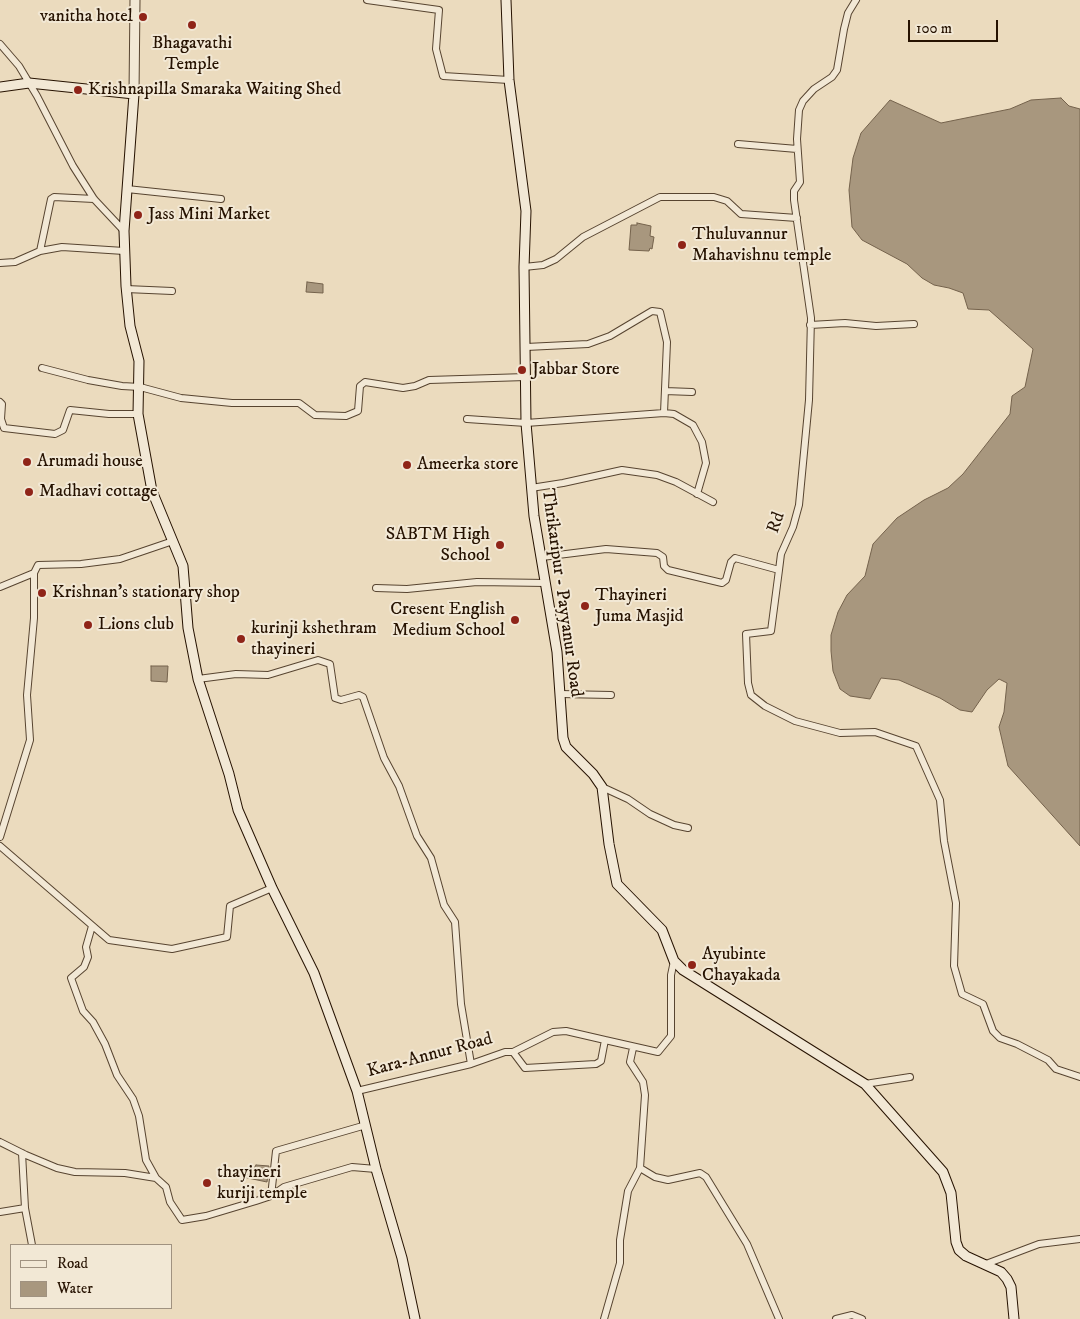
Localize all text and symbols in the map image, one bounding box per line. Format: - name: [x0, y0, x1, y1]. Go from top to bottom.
- place label: vanitha hotel: [40, 6, 133, 28]
- scale bar: [910, 10, 1000, 42]
- marker: vanitha hotel: [137, 11, 149, 23]
- marker: Bhagavathi Temple: [186, 19, 198, 31]
- text: 100 m: [916, 19, 952, 38]
- place label: Bhagavathi Temple: [152, 33, 232, 76]
- place label: Krishnapilla Smaraka Waiting Shed: [88, 79, 341, 101]
- marker: Krishnapilla Smaraka Waiting Shed: [72, 84, 84, 96]
- place label: Jass Mini Market: [148, 204, 270, 226]
- marker: Jass Mini Market: [132, 209, 144, 221]
- place label: Thuluvannur Mahavishnu temple: [692, 224, 832, 266]
- marker: Thuluvannur Mahavishnu temple: [676, 239, 688, 251]
- place label: Jabbar Store: [532, 359, 620, 381]
- marker: Jabbar Store: [516, 364, 528, 376]
- place label: Arumadi house: [37, 451, 143, 473]
- place label: Ameerka store: [417, 454, 518, 476]
- marker: Arumadi house: [21, 456, 33, 468]
- marker: Ameerka store: [401, 459, 413, 471]
- place label: Madhavi cottage: [39, 481, 157, 503]
- marker: Madhavi cottage: [23, 486, 35, 498]
- street label: Thrikaripur - Payyanur Road: [536, 487, 586, 699]
- street label: Rd: [763, 509, 791, 537]
- place label: SABTM High School: [386, 524, 490, 566]
- marker: SABTM High School: [494, 539, 506, 551]
- place label: Krishnan's stationary shop: [52, 582, 240, 604]
- place label: Thayineri Juma Masjid: [595, 585, 684, 628]
- marker: Krishnan's stationary shop: [36, 587, 48, 599]
- place label: Cresent English Medium School: [390, 599, 505, 642]
- marker: Thayineri Juma Masjid: [579, 600, 591, 612]
- place label: Lions club: [98, 614, 174, 636]
- marker: Cresent English Medium School: [509, 614, 521, 626]
- place label: kurinji kshethram thayineri: [251, 618, 377, 660]
- marker: Lions club: [82, 619, 94, 631]
- marker: kurinji kshethram thayineri: [235, 633, 247, 645]
- place label: Ayubinte Chayakada: [702, 944, 780, 986]
- marker: Ayubinte Chayakada: [686, 959, 698, 971]
- street label: Kara-Annur Road: [365, 1029, 495, 1083]
- place label: thayineri kuriji temple: [217, 1162, 307, 1204]
- marker: thayineri kuriji temple: [201, 1177, 213, 1189]
- legend: [10, 1244, 172, 1309]
- text: Road: [57, 1254, 88, 1273]
- text: Water: [57, 1279, 93, 1298]

